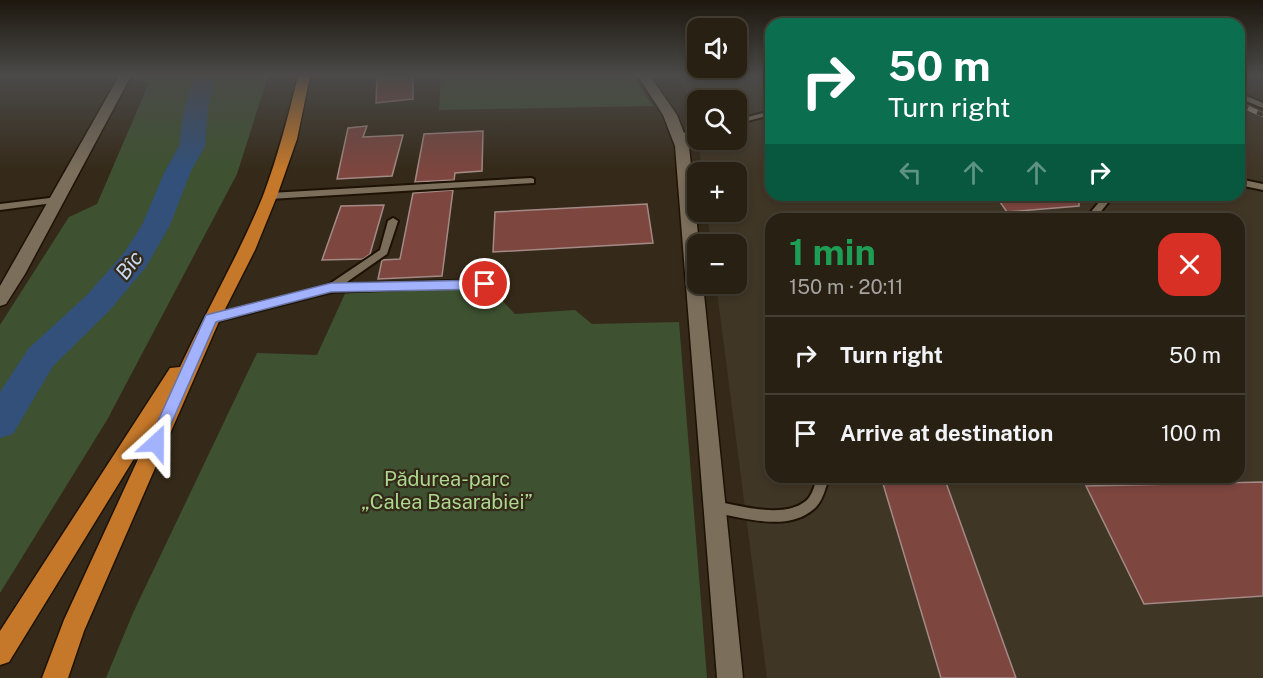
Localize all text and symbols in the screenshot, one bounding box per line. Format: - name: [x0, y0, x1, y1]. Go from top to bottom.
- map controls: [687, 18, 747, 294]
- button: sound: [687, 18, 747, 78]
- text: 50 m: [888, 41, 991, 90]
- icon: right: [789, 42, 867, 120]
- button: search: [687, 90, 747, 150]
- text: Turn right: [888, 91, 1011, 123]
- icon: left: [894, 156, 927, 189]
- icon: ahead: [957, 156, 990, 189]
- icon: ahead: [1020, 156, 1053, 189]
- icon: right: [1083, 156, 1116, 189]
- button: +: [687, 162, 747, 222]
- text: 1 min: [789, 231, 876, 273]
- button: close: [1158, 233, 1221, 296]
- button: −: [687, 234, 747, 294]
- water label: Bîc: [110, 246, 148, 284]
- pin: [459, 258, 510, 309]
- icon: arrive: [468, 267, 501, 300]
- text: 150 m · 20:11: [789, 275, 903, 299]
- icon: right: [789, 339, 822, 372]
- text: Turn right: [840, 342, 943, 368]
- text: 50 m: [1169, 342, 1221, 368]
- position arrow: [124, 411, 188, 475]
- icon: arrive: [789, 417, 822, 450]
- text: Arrive at destination: [840, 420, 1053, 446]
- text: 100 m: [1161, 420, 1221, 446]
- park label: Pădurea-parc „Calea Basarabiei”: [361, 467, 533, 514]

